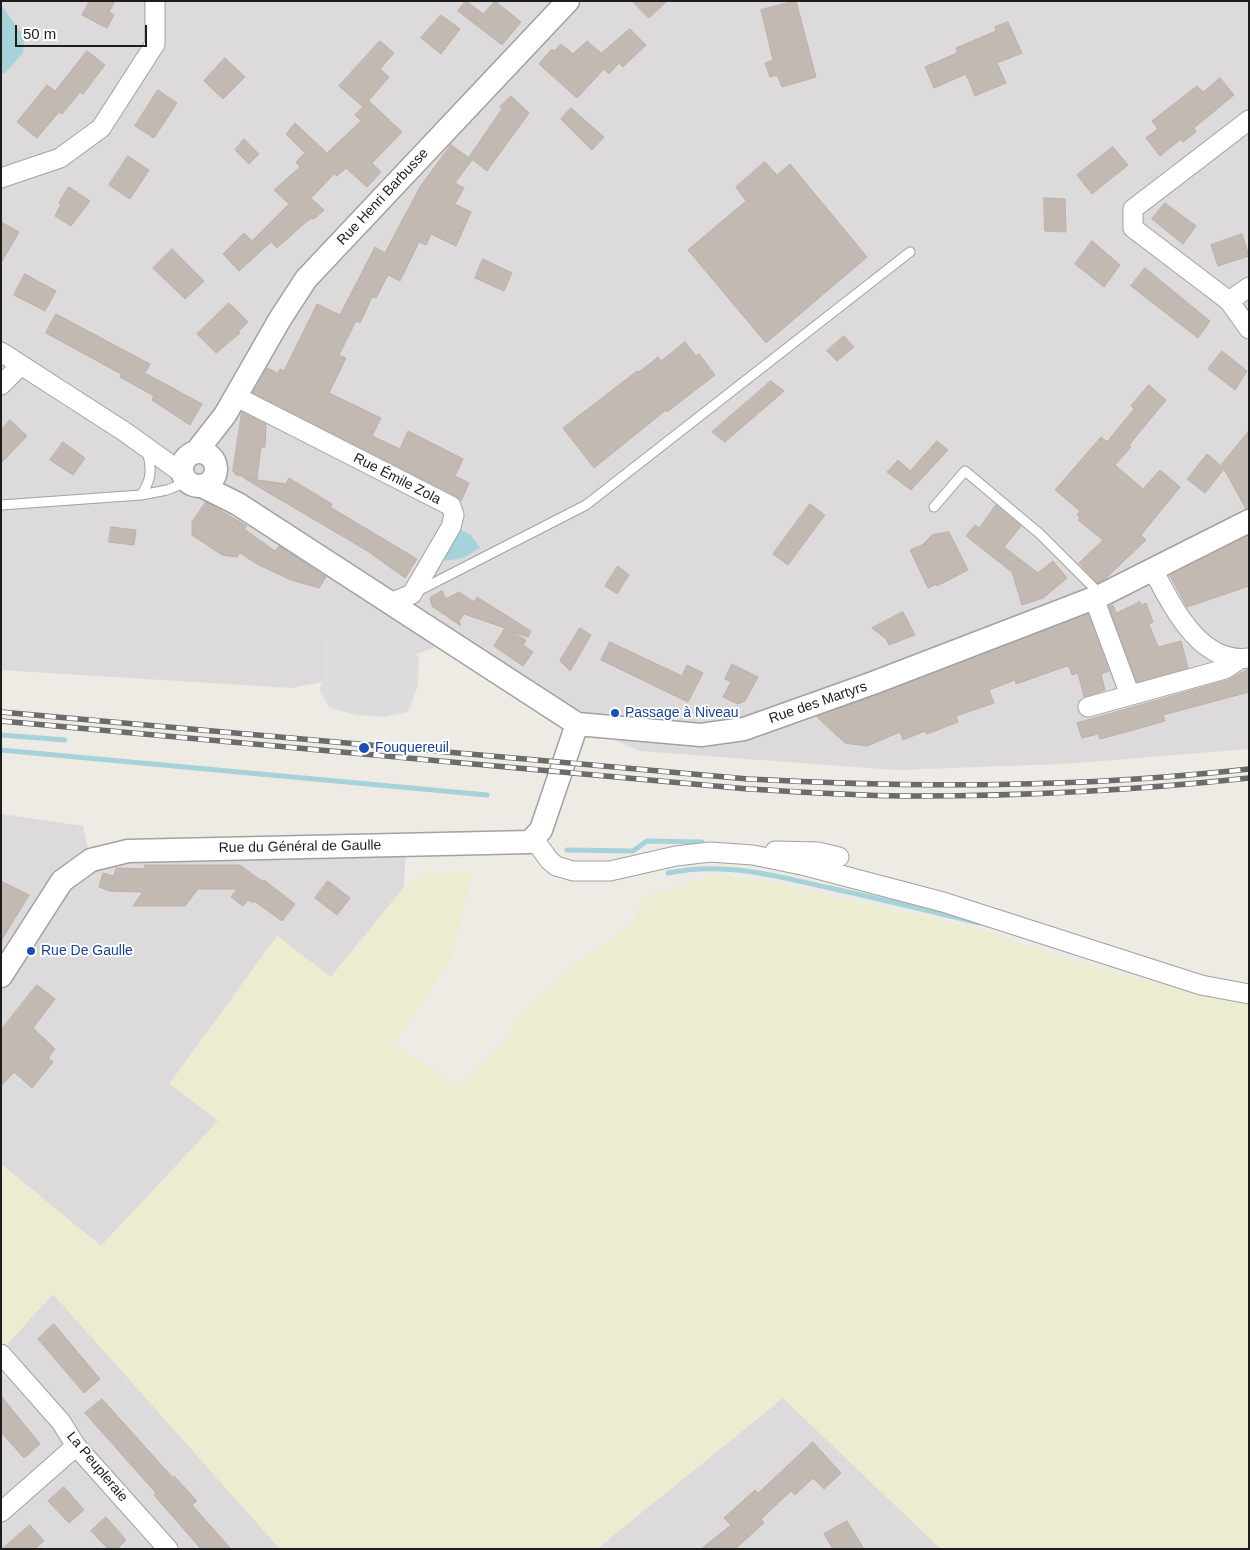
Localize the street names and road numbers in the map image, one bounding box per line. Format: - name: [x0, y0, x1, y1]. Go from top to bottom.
- street label: Rue Henri Barbusse: [334, 145, 432, 249]
- street label: Rue Émile Zola: [351, 450, 443, 508]
- street label: Rue des Martyrs: [767, 678, 869, 728]
- street label: Rue du Général de Gaulle: [219, 837, 381, 857]
- street label: La Peupleraie: [63, 1429, 131, 1505]

